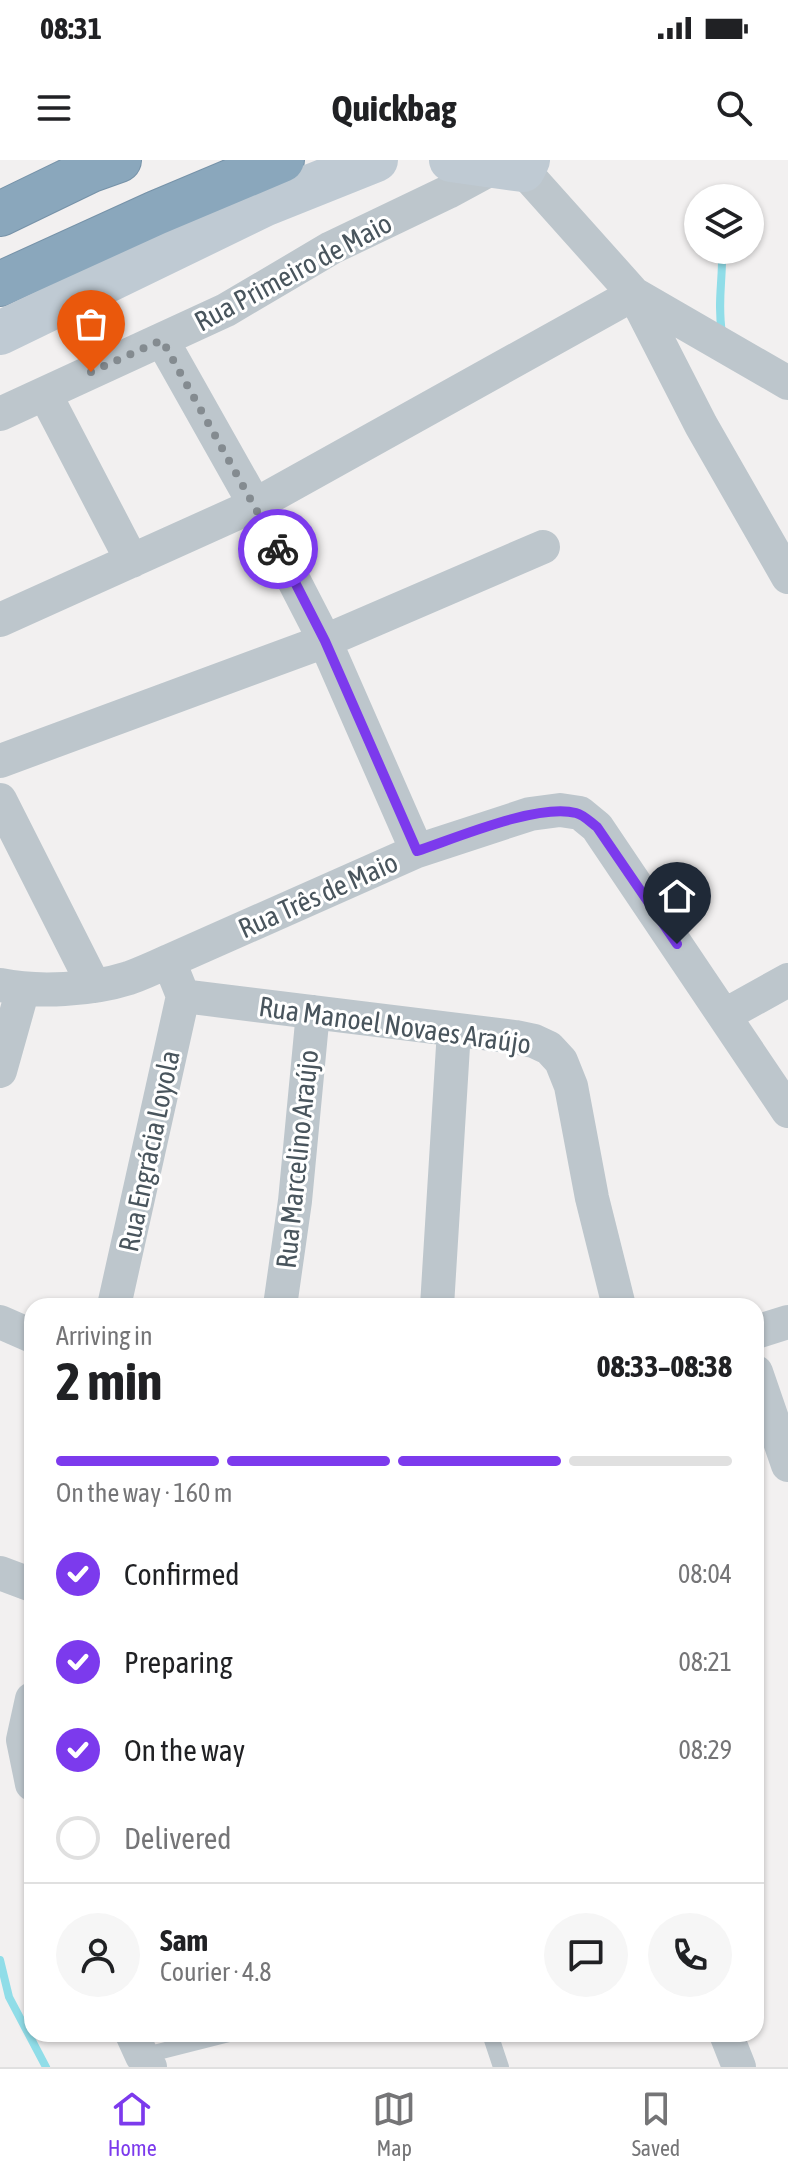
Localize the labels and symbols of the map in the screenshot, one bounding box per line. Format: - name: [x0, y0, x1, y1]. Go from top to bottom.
- street label: Rua Primeiro de Maio: [189, 207, 397, 337]
- pin: [57, 290, 125, 372]
- courier: [238, 509, 318, 589]
- street label: Rua Três de Maio: [233, 846, 403, 944]
- pin: [643, 862, 711, 944]
- street label: Rua Manoel Novaes Araújo: [257, 990, 533, 1060]
- street label: Rua Engrácia Loyola: [112, 1047, 186, 1255]
- street label: Rua Marcelino Araújo: [270, 1048, 324, 1270]

